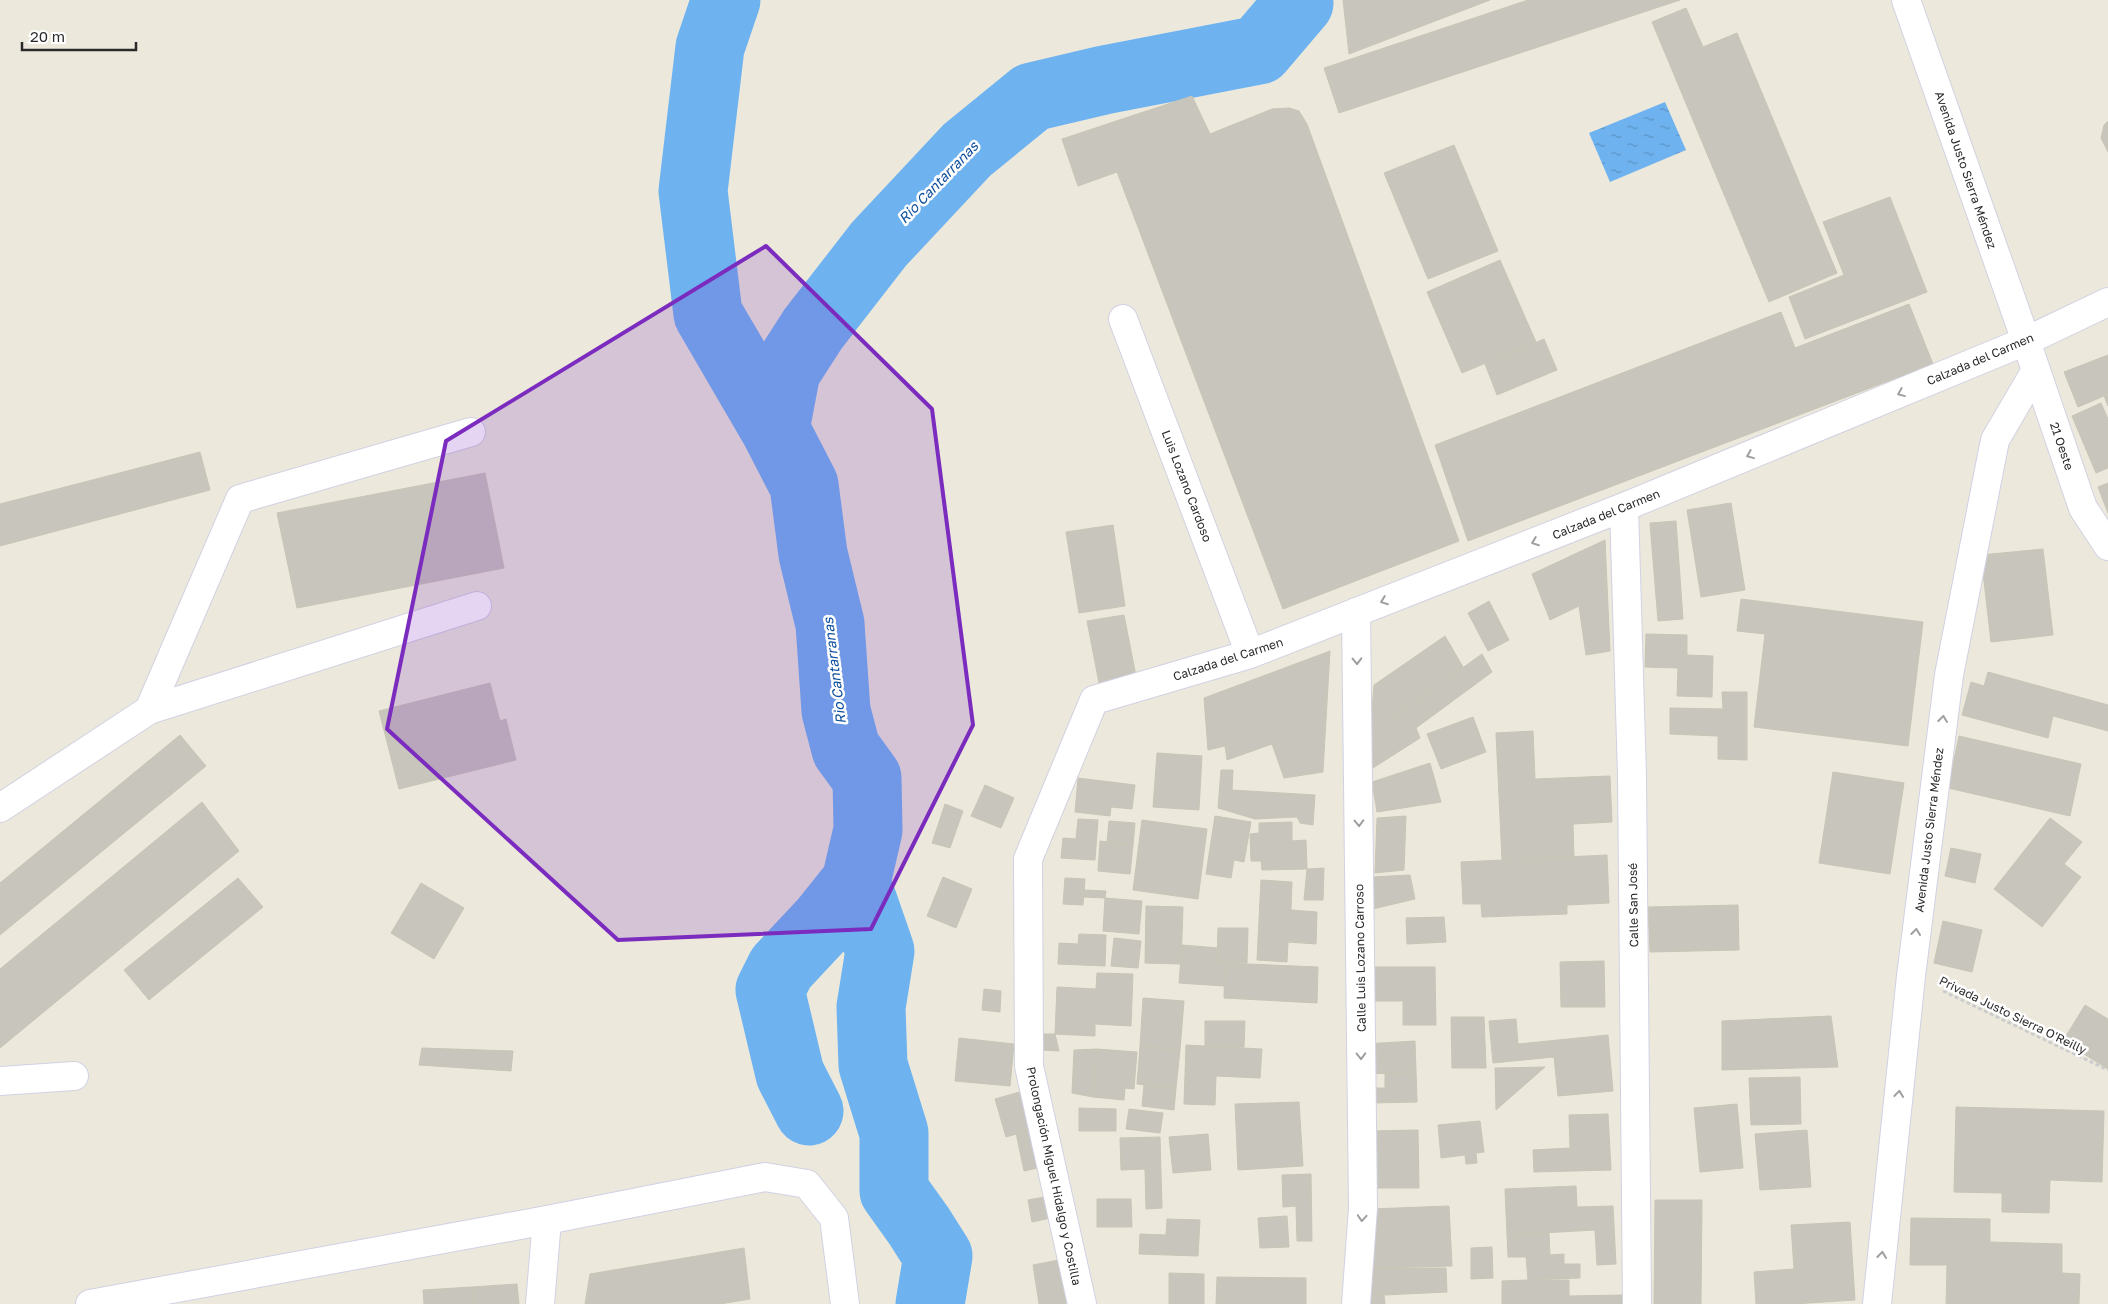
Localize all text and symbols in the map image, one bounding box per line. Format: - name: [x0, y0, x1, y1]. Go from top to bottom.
- scale bar: [22, 20, 136, 52]
- text: 20 m: [30, 27, 65, 45]
- street label: Avenida Justo Sierra Méndez: [1932, 89, 2000, 251]
- water label: Rio Cantarranas: [895, 137, 982, 226]
- street label: Calzada del Carmen: [1924, 330, 2036, 388]
- one-way arrow: [1897, 386, 1906, 397]
- street label: 21 Oeste: [2047, 420, 2077, 472]
- street label: Luis Lozano Cardoso: [1159, 428, 1215, 544]
- one-way arrow: [1747, 449, 1755, 459]
- street label: Calzada del Carmen: [1550, 486, 1662, 542]
- one-way arrow: [1531, 536, 1540, 546]
- one-way arrow: [1380, 595, 1388, 605]
- water label: Rio Cantarranas: [819, 616, 849, 725]
- street label: Calzada del Carmen: [1171, 634, 1285, 684]
- one-way arrow: [1352, 657, 1362, 665]
- one-way arrow: [1937, 715, 1948, 723]
- street label: Avenida Justo Sierra Méndez: [1911, 747, 1947, 913]
- one-way arrow: [1353, 819, 1364, 827]
- street label: Calle San José: [1625, 863, 1641, 947]
- street label: Calle Luis Lozano Carroso: [1351, 884, 1369, 1032]
- one-way arrow: [1910, 928, 1921, 936]
- street label: Privada Justo Sierra O'Reilly: [1937, 973, 2089, 1057]
- one-way arrow: [1356, 1052, 1366, 1060]
- street label: Prolongación Miguel Hidalgo y Costilla: [1023, 1065, 1085, 1287]
- one-way arrow: [1893, 1090, 1904, 1098]
- one-way arrow: [1357, 1214, 1368, 1222]
- one-way arrow: [1877, 1251, 1888, 1259]

